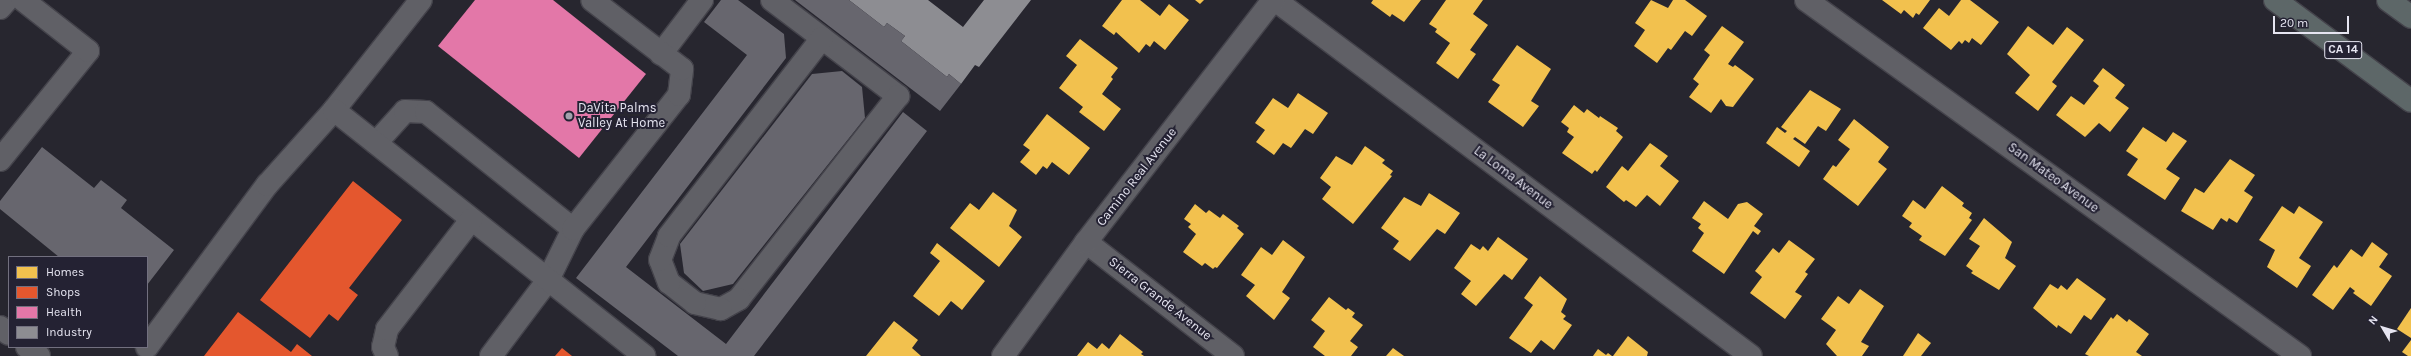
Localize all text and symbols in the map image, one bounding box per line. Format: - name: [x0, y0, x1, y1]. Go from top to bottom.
- scale bar: [2275, 8, 2351, 34]
- text: 20 m: [2280, 16, 2308, 30]
- road number: CA 14: [2324, 40, 2362, 60]
- place label: DaVita Palms Valley At Home: [578, 101, 665, 132]
- marker: DaVita Palms Valley At Home: [563, 110, 575, 122]
- street label: Camino Real Avenue: [1094, 125, 1180, 229]
- street label: San Mateo Avenue: [2004, 140, 2102, 216]
- street label: La Loma Avenue: [1470, 143, 1556, 213]
- street label: Sierra Grande Avenue: [1105, 254, 1215, 344]
- legend: [8, 256, 148, 348]
- text: Homes: [46, 265, 84, 279]
- text: Shops: [46, 285, 80, 299]
- text: Health: [46, 305, 82, 319]
- north arrow: [2363, 308, 2403, 348]
- text: N: [2366, 313, 2381, 327]
- text: Industry: [46, 325, 92, 339]

